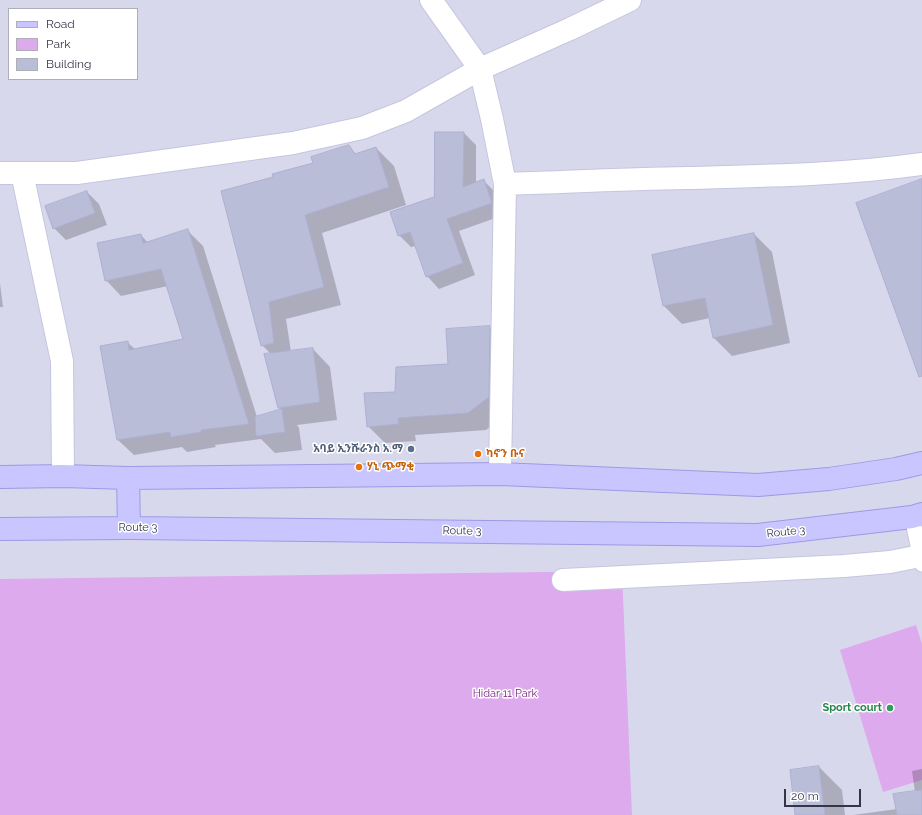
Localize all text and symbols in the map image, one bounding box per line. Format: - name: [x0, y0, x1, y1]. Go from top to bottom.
- legend: [8, 8, 138, 80]
- text: Road: [46, 17, 75, 31]
- text: Park: [46, 37, 71, 51]
- text: Building: [46, 57, 92, 71]
- place label: አባይ ኢንሹራንስ አ.ማ: [313, 442, 403, 456]
- marker: አባይ ኢንሹራንስ አ.ማ: [406, 444, 416, 454]
- place label: ካኖን ቡና: [486, 447, 525, 461]
- marker: ካኖን ቡና: [473, 449, 483, 459]
- place label: ሃኒ ጭማቂ: [367, 460, 414, 474]
- marker: ሃኒ ጭማቂ: [354, 462, 364, 472]
- street label: Route 3: [119, 521, 157, 535]
- street label: Route 3: [766, 523, 806, 541]
- street label: Route 3: [442, 524, 482, 538]
- park label: Hidar 11 Park: [473, 687, 537, 701]
- place label: Sport court: [822, 701, 882, 715]
- marker: Sport court: [885, 703, 895, 713]
- scale bar: [786, 781, 863, 807]
- text: 20 m: [791, 789, 819, 803]

